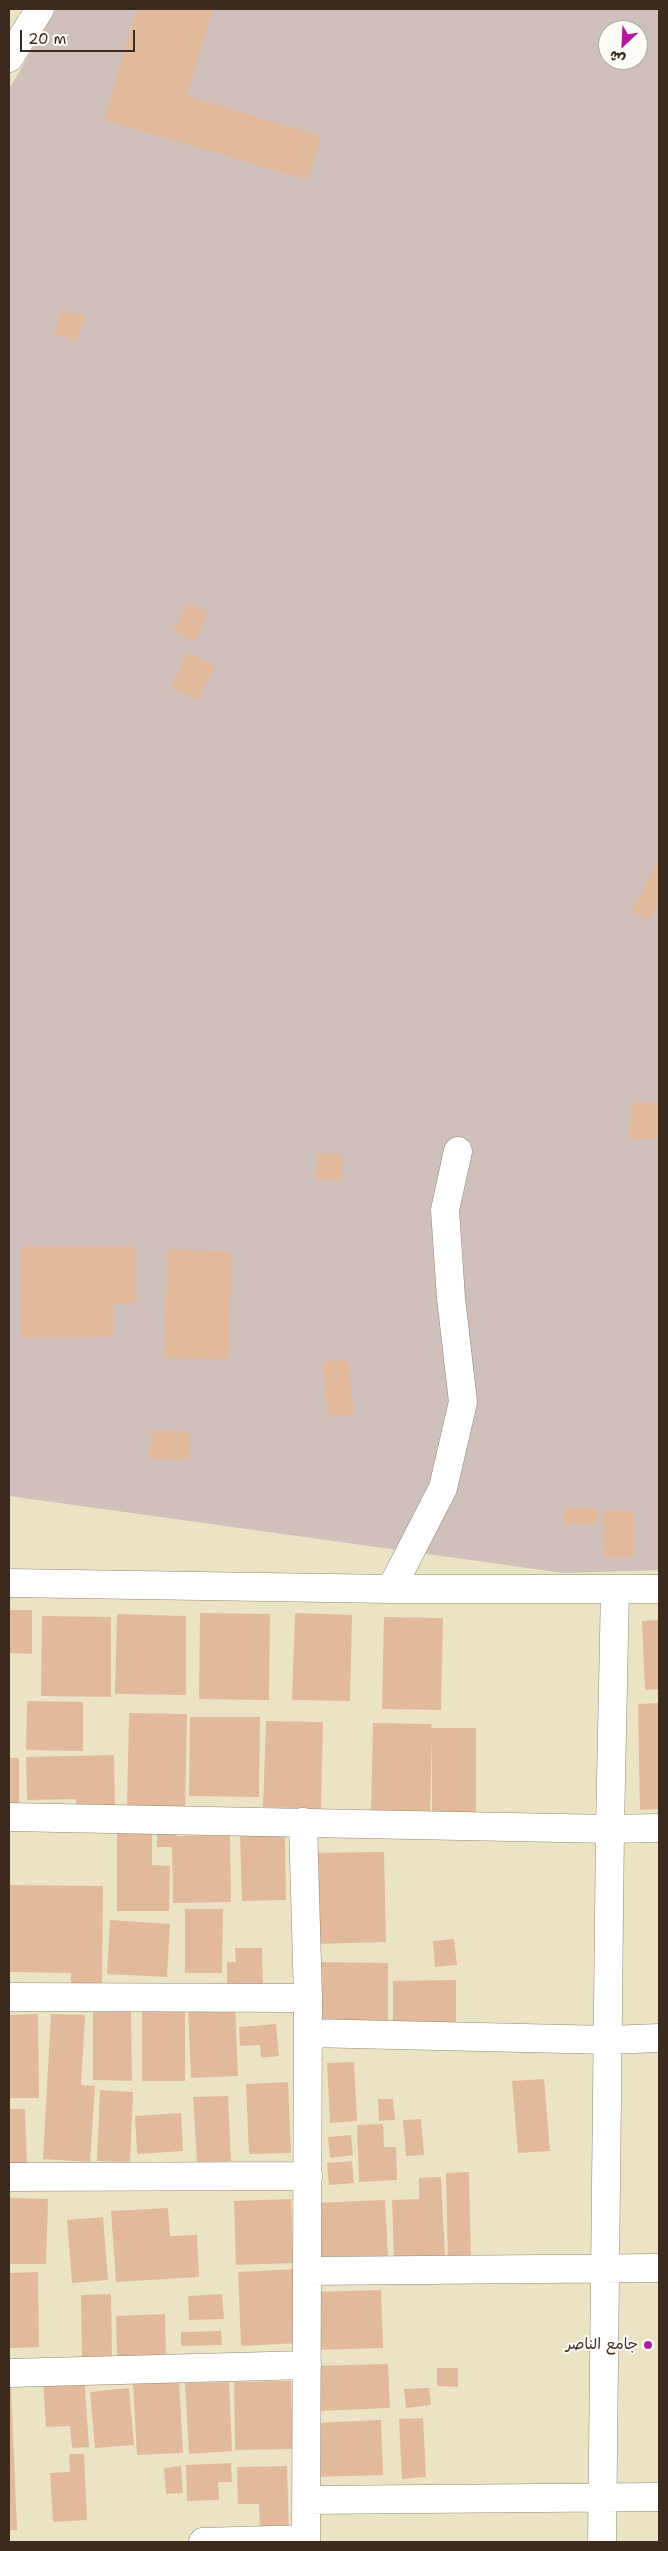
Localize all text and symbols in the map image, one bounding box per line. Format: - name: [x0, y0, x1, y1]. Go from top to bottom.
- scale bar: [22, 20, 138, 52]
- north arrow: [598, 20, 648, 70]
- text: 20 m: [28, 29, 67, 49]
- text: ش: [606, 46, 628, 69]
- place label: جامع الناصر: [566, 2336, 638, 2354]
- marker: جامع الناصر: [642, 2339, 654, 2351]

